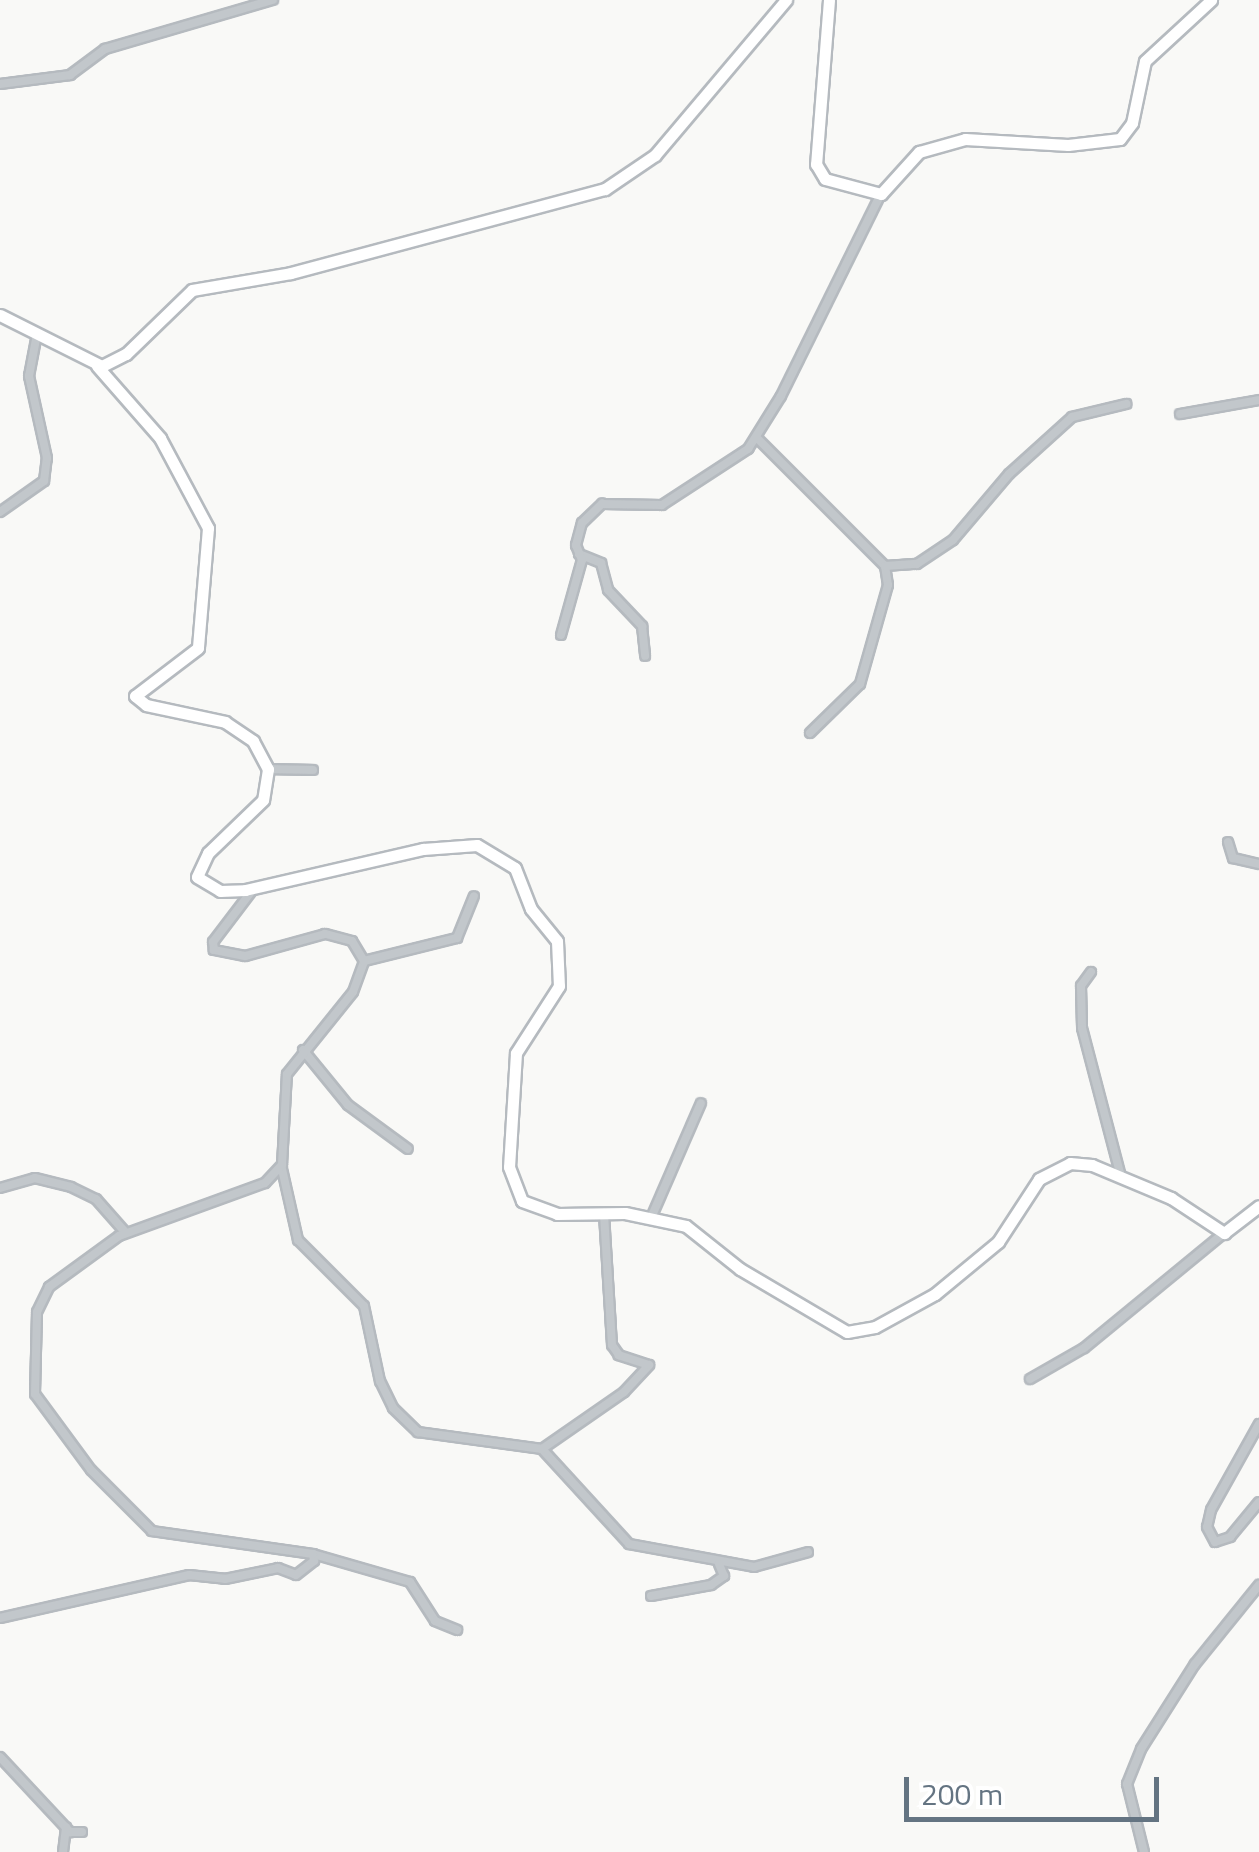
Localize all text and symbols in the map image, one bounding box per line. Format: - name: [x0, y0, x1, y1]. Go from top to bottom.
- scale bar: [909, 1757, 1164, 1819]
- text: 200 m: [921, 1771, 1003, 1817]

